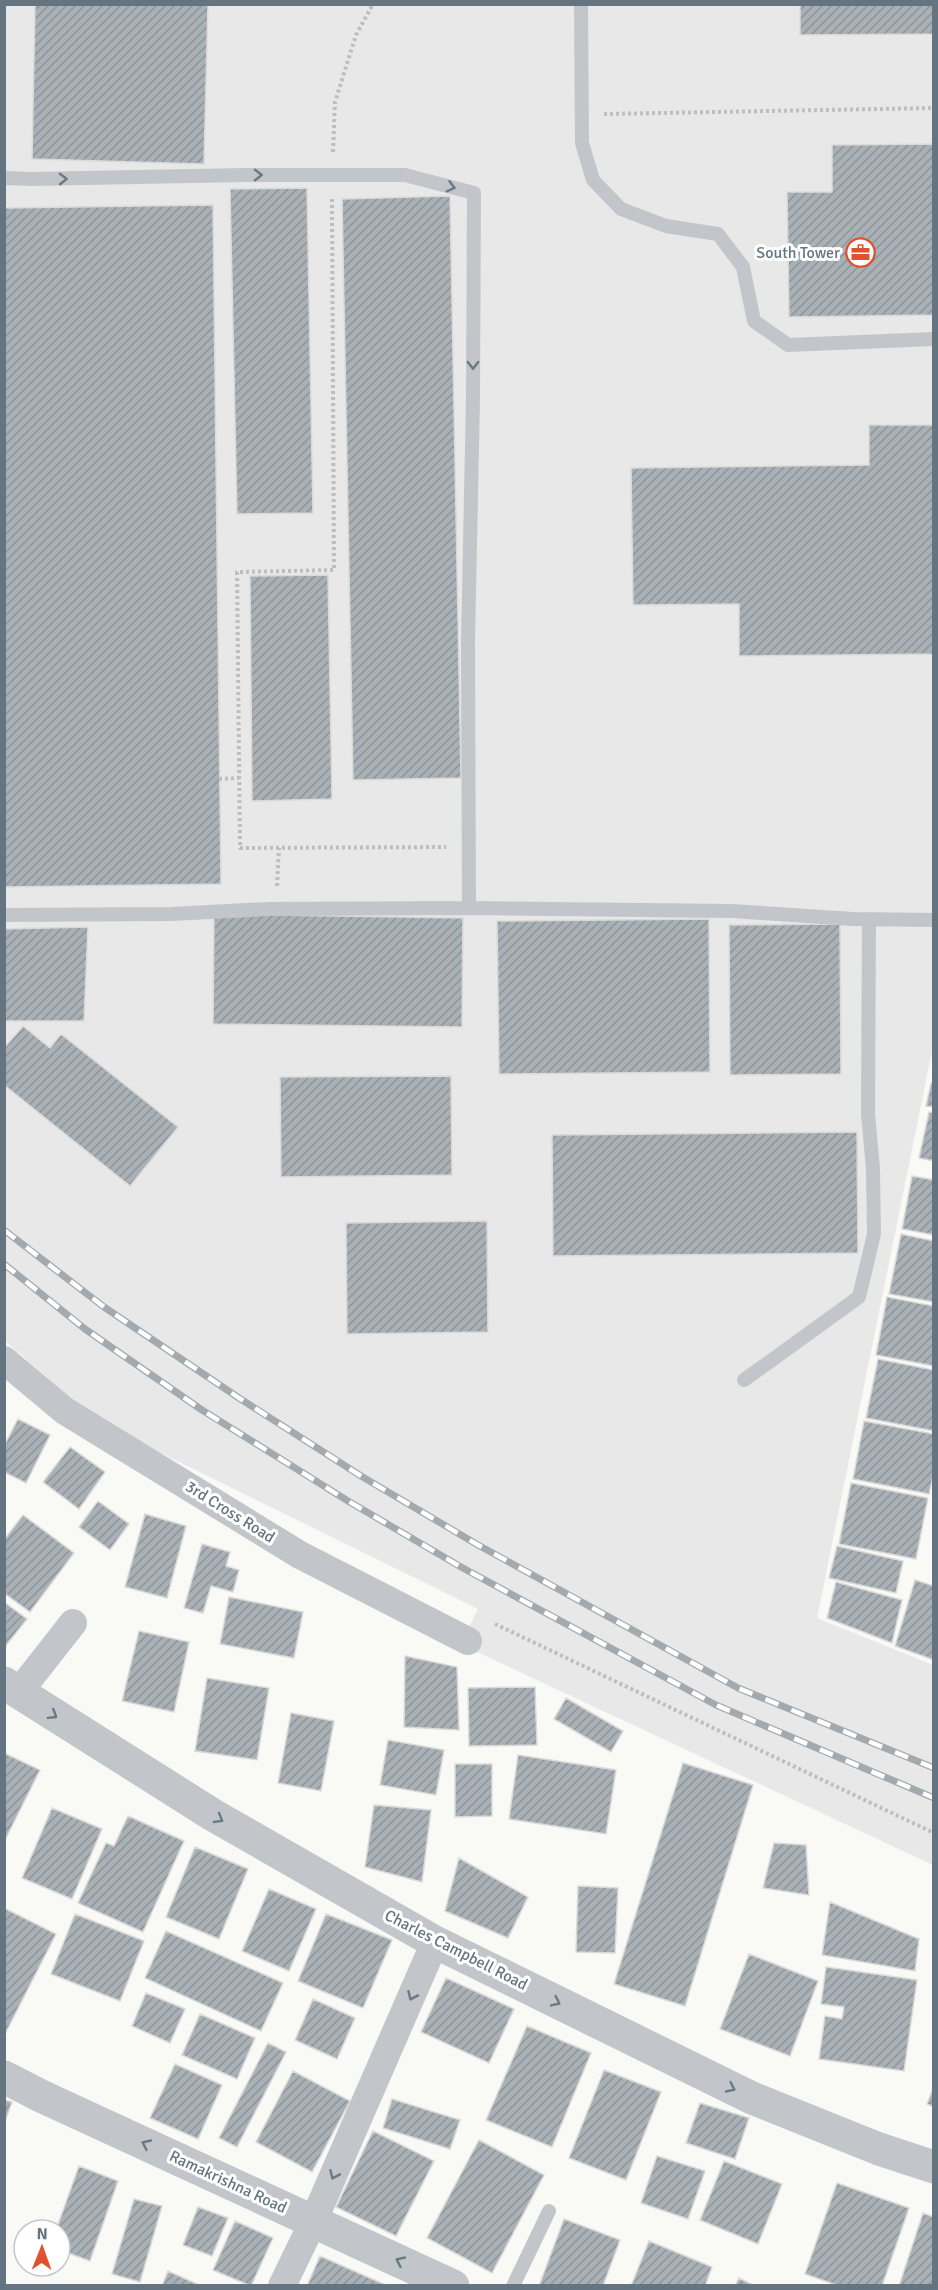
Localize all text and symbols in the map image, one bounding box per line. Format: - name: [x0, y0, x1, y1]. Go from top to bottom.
- one-way arrow: [253, 169, 262, 181]
- one-way arrow: [58, 172, 67, 185]
- one-way arrow: [445, 180, 456, 192]
- office icon: South Tower: [845, 237, 877, 269]
- place label: South Tower: [756, 243, 840, 263]
- one-way arrow: [467, 361, 479, 370]
- street label: 3rd Cross Road: [182, 1477, 278, 1547]
- one-way arrow: [47, 1708, 58, 1719]
- one-way arrow: [213, 1812, 223, 1823]
- street label: Charles Campbell Road: [381, 1905, 531, 1995]
- one-way arrow: [407, 1989, 419, 2000]
- one-way arrow: [550, 1994, 561, 2006]
- one-way arrow: [725, 2080, 736, 2092]
- one-way arrow: [141, 2140, 152, 2152]
- street label: Ramakrishna Road: [166, 2146, 290, 2218]
- one-way arrow: [329, 2168, 341, 2179]
- north arrow: [12, 2218, 72, 2278]
- text: N: [37, 2224, 48, 2244]
- one-way arrow: [395, 2257, 406, 2269]

